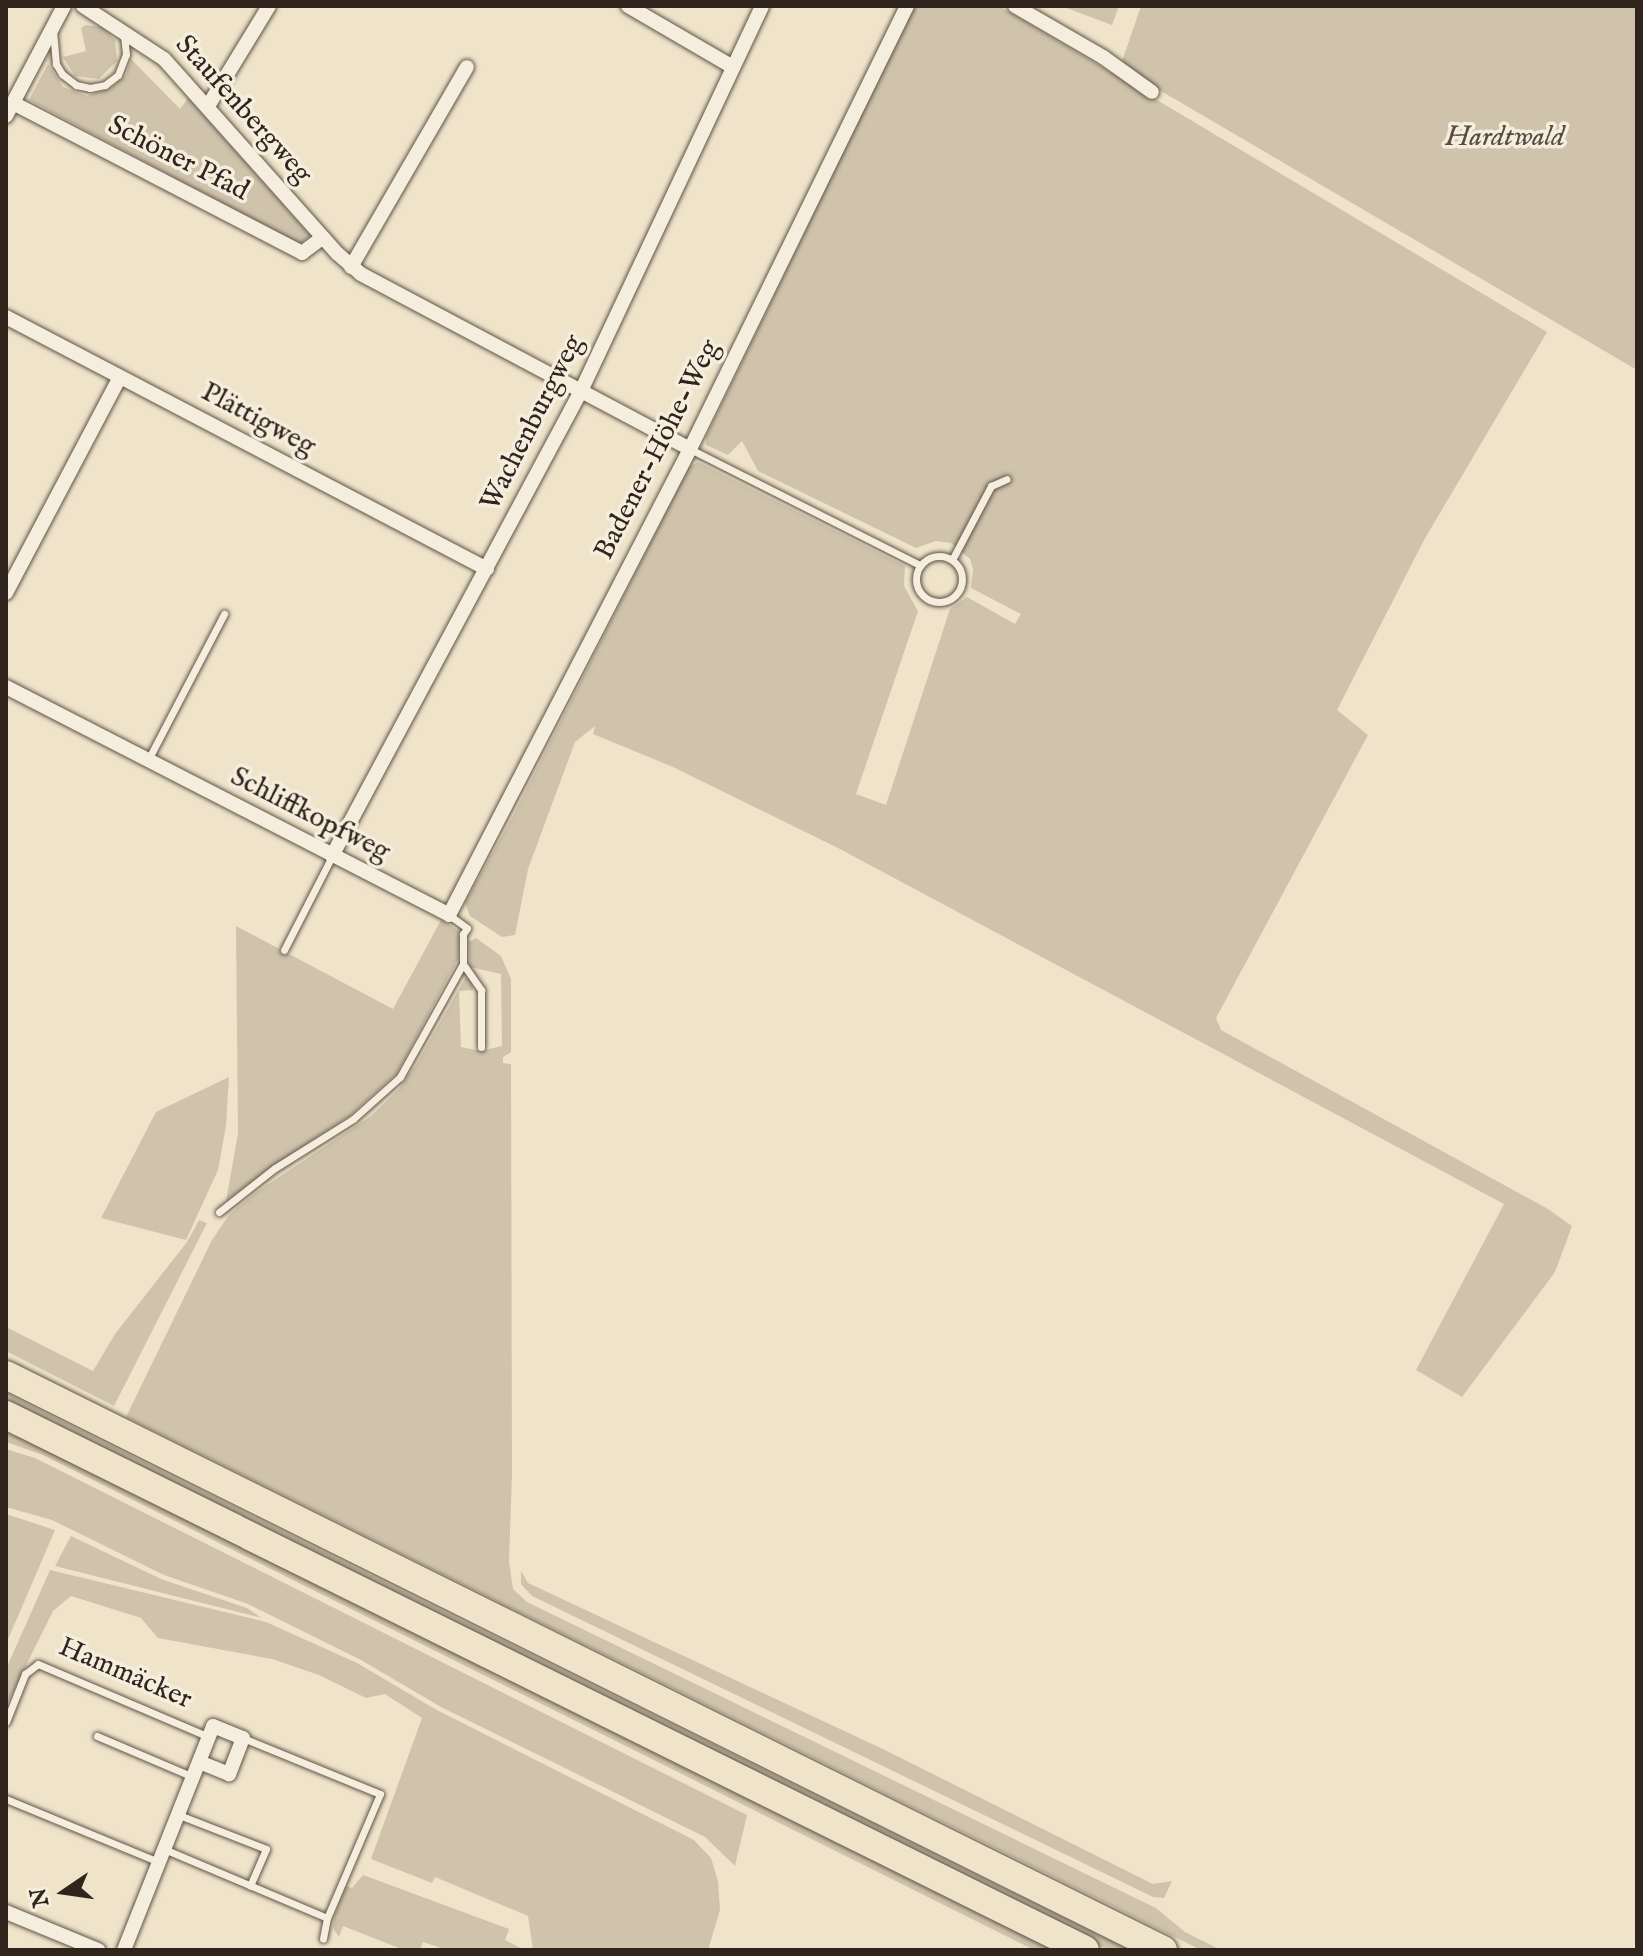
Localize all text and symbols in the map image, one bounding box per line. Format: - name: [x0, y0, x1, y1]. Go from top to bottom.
- street label: Staufenbergweg: [167, 29, 319, 191]
- street label: Schöner Pfad: [102, 109, 254, 209]
- park label: Hardtwald: [1446, 121, 1564, 155]
- street label: Wachenburgweg: [474, 329, 592, 517]
- street label: Badener-Höhe-Weg: [588, 335, 728, 565]
- street label: Plättigweg: [195, 376, 321, 464]
- street label: Schliffkopfweg: [225, 760, 395, 870]
- street label: Hammäcker: [53, 1631, 197, 1717]
- north arrow: [24, 1852, 104, 1932]
- text: N: [25, 1885, 56, 1910]

